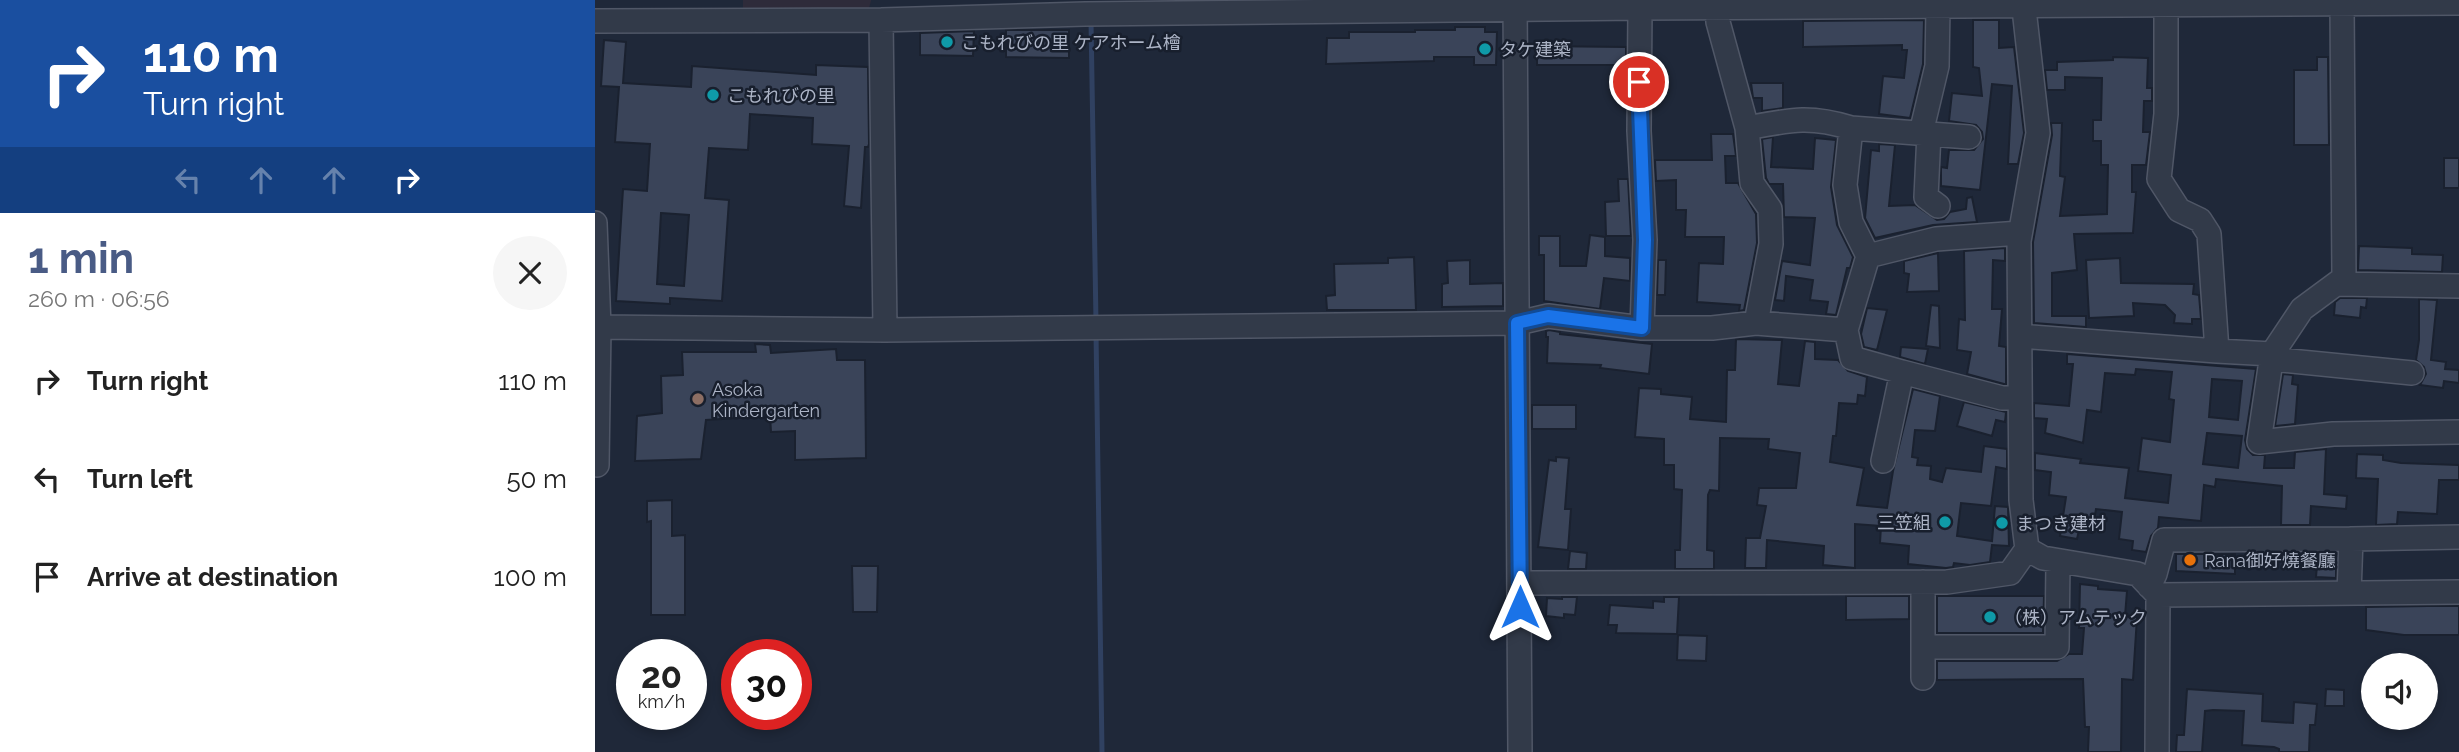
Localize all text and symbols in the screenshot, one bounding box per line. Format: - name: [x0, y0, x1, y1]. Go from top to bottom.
- text: 110 m: [143, 26, 279, 83]
- icon: right: [28, 28, 119, 119]
- place label: こもれびの里 ケアホーム檜: [961, 32, 1181, 53]
- marker: こもれびの里 ケアホーム檜: [939, 34, 955, 50]
- place label: タケ建築: [1499, 39, 1571, 60]
- marker: タケ建築: [1477, 41, 1493, 57]
- pin: [1609, 52, 1669, 112]
- icon: arrive: [1620, 63, 1658, 101]
- text: Turn right: [143, 85, 284, 122]
- place label: こもれびの里: [727, 85, 835, 106]
- marker: こもれびの里: [705, 87, 721, 103]
- icon: left: [169, 161, 207, 199]
- icon: ahead: [242, 161, 280, 199]
- icon: ahead: [315, 161, 353, 199]
- icon: right: [388, 161, 426, 199]
- text: 1 min: [28, 234, 134, 283]
- button: close: [493, 236, 567, 310]
- text: 260 m · 06:56: [28, 285, 170, 312]
- icon: right: [28, 362, 66, 400]
- text: Turn right: [87, 366, 208, 396]
- text: 110 m: [498, 366, 567, 396]
- place label: Asoka Kindergarten: [712, 379, 820, 421]
- marker: Asoka Kindergarten: [690, 391, 706, 407]
- icon: left: [28, 460, 66, 498]
- text: Turn left: [87, 464, 193, 494]
- text: 50 m: [506, 464, 567, 494]
- place label: 三笠組: [1877, 512, 1931, 533]
- place label: まつき建材: [2016, 513, 2106, 534]
- marker: 三笠組: [1937, 514, 1953, 530]
- marker: まつき建材: [1994, 515, 2010, 531]
- place label: Rana御好燒餐廳: [2204, 550, 2336, 571]
- marker: Rana御好燒餐廳: [2182, 552, 2198, 568]
- icon: arrive: [28, 558, 66, 596]
- text: Arrive at destination: [87, 562, 338, 592]
- text: 100 m: [494, 562, 567, 592]
- position arrow: [1483, 570, 1557, 644]
- place label: （株）アムテック: [2004, 607, 2147, 628]
- marker: （株）アムテック: [1982, 609, 1998, 625]
- speed limit sign: 30: [721, 639, 812, 730]
- map controls: [2361, 653, 2438, 730]
- button: sound: [2361, 653, 2438, 730]
- text: 20: [641, 655, 682, 696]
- text: km/h: [638, 691, 685, 712]

